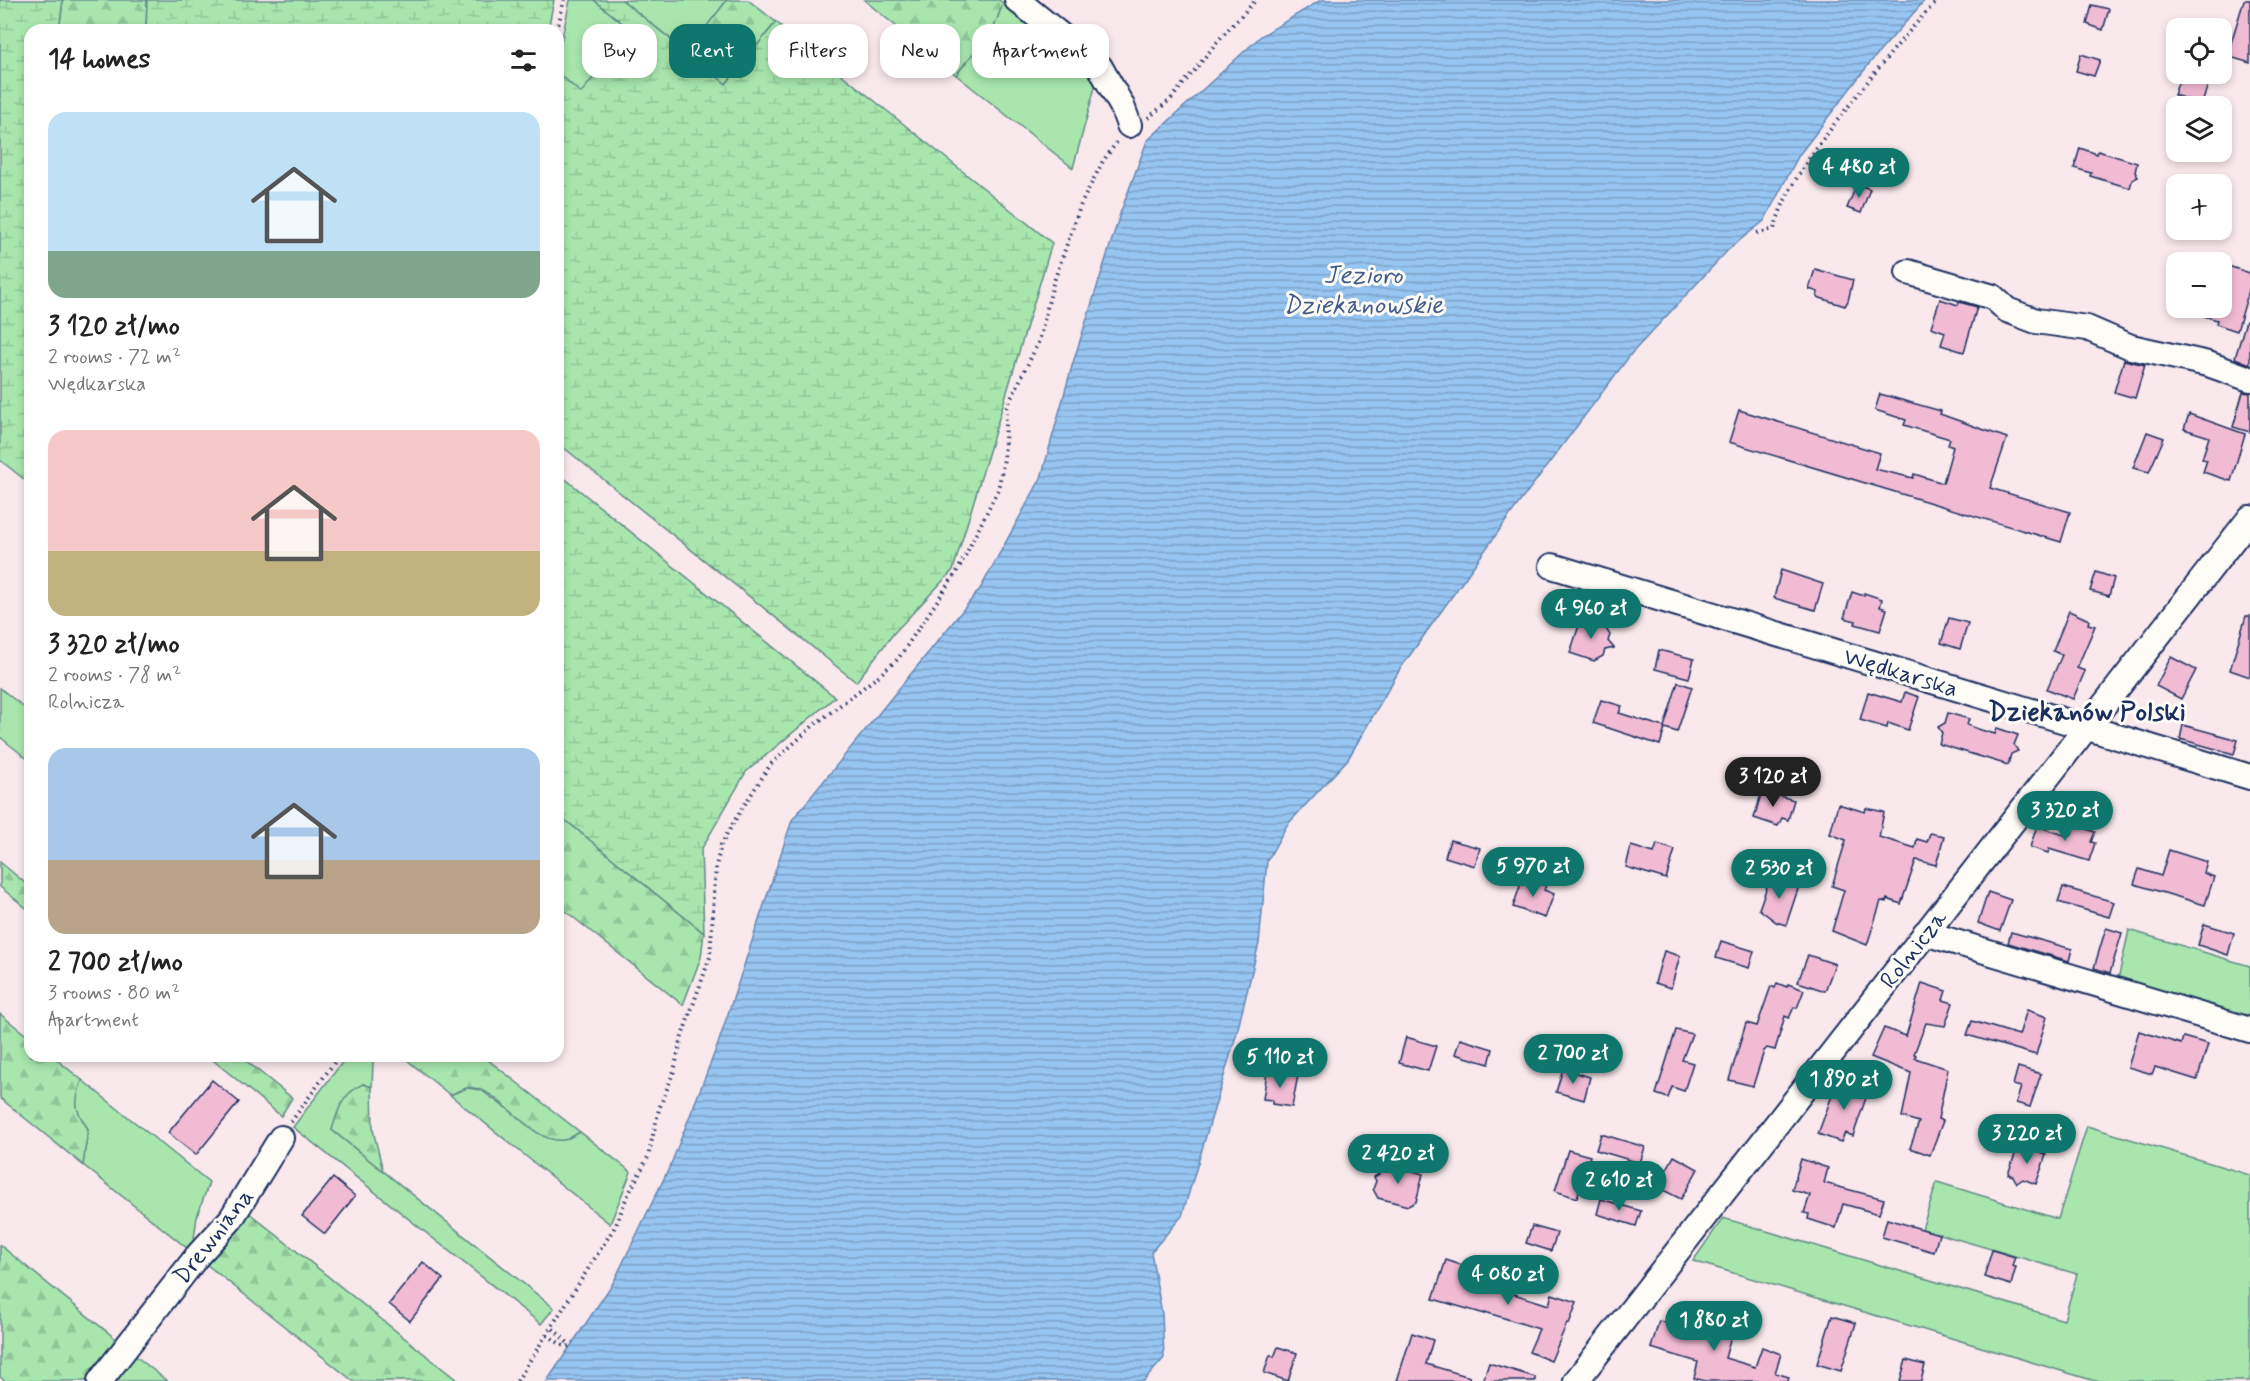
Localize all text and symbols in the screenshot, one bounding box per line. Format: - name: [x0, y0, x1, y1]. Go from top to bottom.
- map controls: [2166, 18, 2232, 318]
- button: locate: [2166, 18, 2232, 84]
- chip: Buy: [582, 24, 657, 78]
- chip: Rent: [669, 24, 756, 78]
- chip: Filters: [768, 24, 868, 78]
- chip: New: [880, 24, 960, 78]
- chip: Apartment: [972, 24, 1109, 78]
- text: 14 homes: [48, 43, 150, 77]
- icon: filters: [507, 44, 540, 77]
- button: layers: [2166, 96, 2232, 162]
- pin: 4 480 zł: [1797, 148, 1921, 199]
- icon: home: [240, 151, 348, 259]
- text: 4 480 zł: [1822, 154, 1896, 181]
- button: +: [2166, 174, 2232, 240]
- button: −: [2166, 252, 2232, 318]
- water label: Jezioro Dziekanowskie: [1283, 259, 1444, 323]
- text: 3 120 zł/mo: [48, 310, 180, 344]
- text: 2 rooms · 72 m²: [48, 344, 181, 371]
- text: Wędkarska: [48, 371, 146, 398]
- icon: home: [240, 469, 348, 577]
- pin: 4 960 zł: [1529, 589, 1653, 640]
- text: 4 960 zł: [1555, 595, 1627, 622]
- text: 3 320 zł/mo: [48, 628, 180, 662]
- street label: Wędkarska: [1840, 641, 1961, 705]
- text: 2 rooms · 78 m²: [48, 662, 181, 689]
- text: Rolnicza: [48, 689, 124, 716]
- district label: Dziekanów Polski: [1988, 695, 2186, 730]
- pin: 3 120 zł: [1711, 757, 1835, 808]
- text: 3 120 zł: [1739, 763, 1807, 790]
- icon: home: [240, 787, 348, 895]
- pin: 3 320 zł: [2003, 791, 2127, 842]
- text: 3 320 zł: [2031, 797, 2099, 824]
- pin: 5 970 zł: [1471, 847, 1595, 898]
- pin: 2 530 zł: [1717, 849, 1841, 900]
- text: 5 970 zł: [1496, 853, 1570, 880]
- text: 2 530 zł: [1745, 855, 1813, 882]
- street label: Rolnicza: [1874, 904, 1955, 996]
- text: 2 700 zł/mo: [48, 946, 183, 980]
- text: 3 rooms · 80 m²: [48, 980, 180, 1007]
- text: Apartment: [48, 1007, 139, 1034]
- pin: 2 700 zł: [1511, 1034, 1635, 1085]
- pin: 5 110 zł: [1218, 1038, 1342, 1089]
- text: 2 700 zł: [1538, 1040, 1608, 1067]
- text: 5 110 zł: [1246, 1044, 1314, 1071]
- pin: 1 890 zł: [1782, 1060, 1906, 1111]
- text: 1 890 zł: [1809, 1066, 1879, 1093]
- pin: 3 220 zł: [1965, 1114, 2089, 1165]
- text: 3 220 zł: [1992, 1120, 2062, 1147]
- pin: 2 420 zł: [1336, 1134, 1460, 1185]
- text: 2 420 zł: [1362, 1140, 1434, 1167]
- pin: 2 610 zł: [1557, 1161, 1681, 1212]
- text: 2 610 zł: [1585, 1167, 1653, 1194]
- street label: Drewniana: [167, 1183, 261, 1291]
- pin: 4 080 zł: [1446, 1255, 1570, 1306]
- text: 4 080 zł: [1472, 1261, 1544, 1288]
- pin: 1 880 zł: [1652, 1301, 1776, 1352]
- text: 1 880 zł: [1679, 1307, 1749, 1334]

